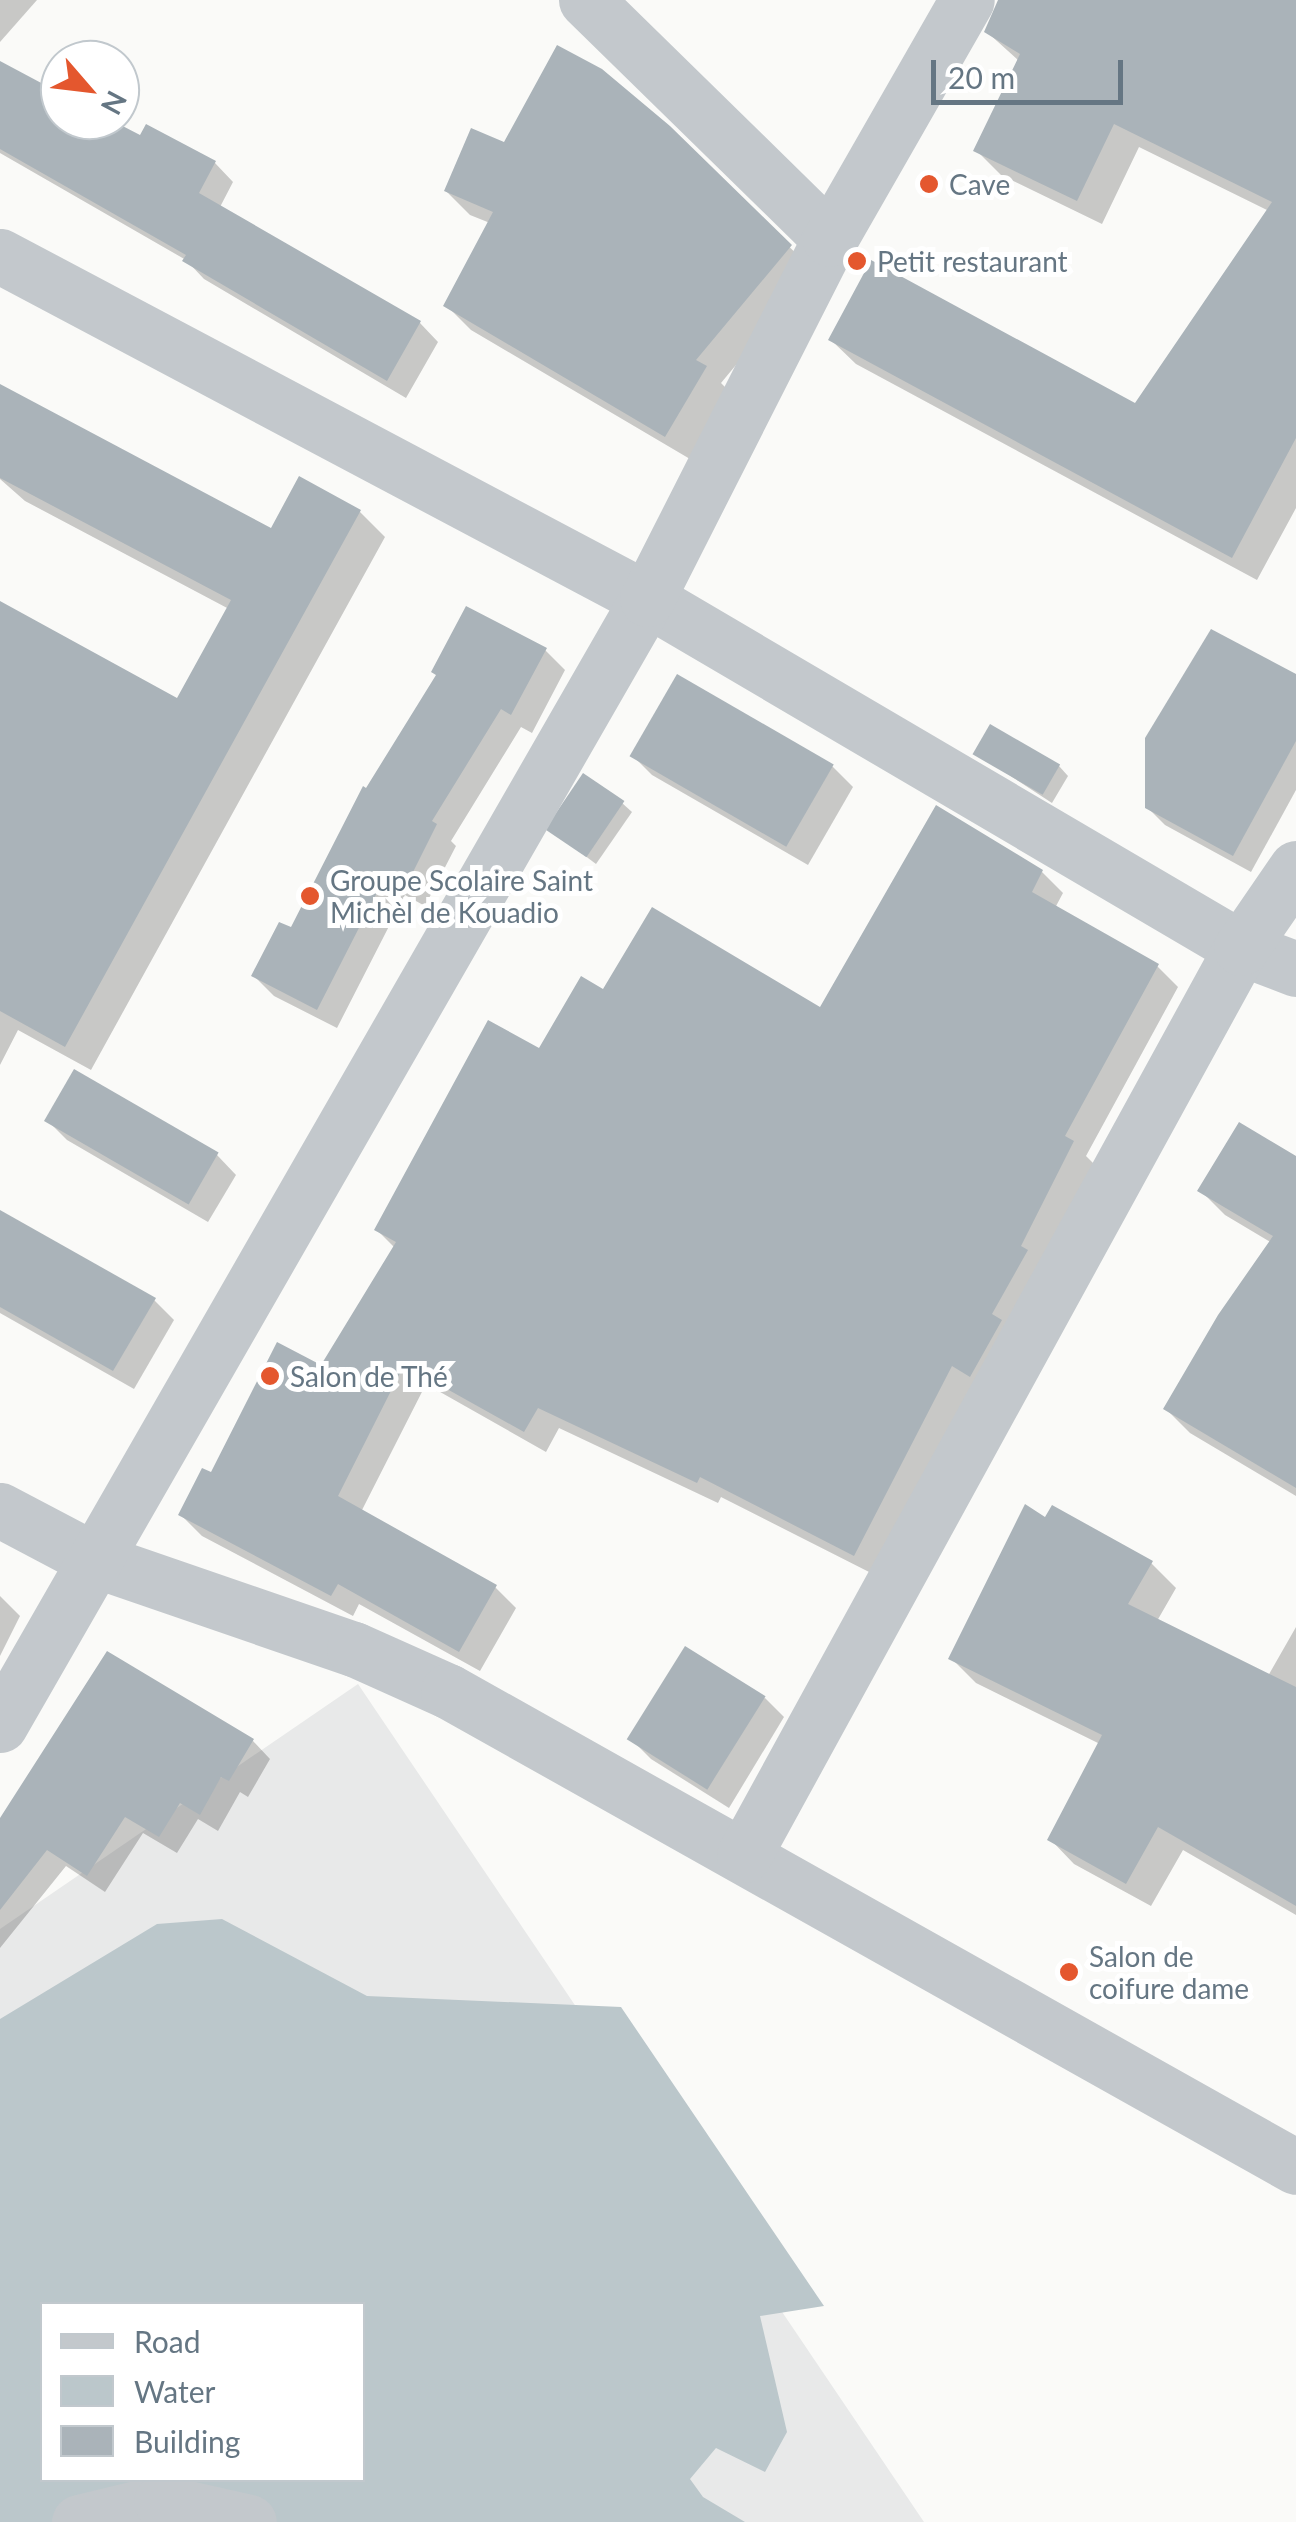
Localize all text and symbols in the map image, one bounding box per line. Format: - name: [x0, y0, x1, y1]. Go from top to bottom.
- north arrow: [40, 40, 140, 140]
- scale bar: [936, 40, 1128, 102]
- text: 20 m: [948, 59, 1015, 95]
- text: N: [95, 86, 135, 121]
- place label: Cave: [949, 167, 1010, 201]
- marker: Cave: [918, 173, 940, 195]
- place label: Petit restaurant: [877, 244, 1068, 278]
- marker: Petit restaurant: [846, 250, 868, 272]
- place label: Groupe Scolaire Saint Michèl de Kouadio: [330, 863, 593, 929]
- marker: Groupe Scolaire Saint Michèl de Kouadio: [299, 885, 321, 907]
- place label: Salon de Thé: [290, 1359, 449, 1393]
- marker: Salon de Thé: [259, 1365, 281, 1387]
- place label: Salon de coifure dame: [1089, 1939, 1249, 2005]
- marker: Salon de coifure dame: [1058, 1961, 1080, 1983]
- legend: [40, 2302, 365, 2482]
- text: Road: [134, 2323, 201, 2359]
- text: Water: [134, 2373, 216, 2409]
- text: Building: [134, 2423, 240, 2459]

